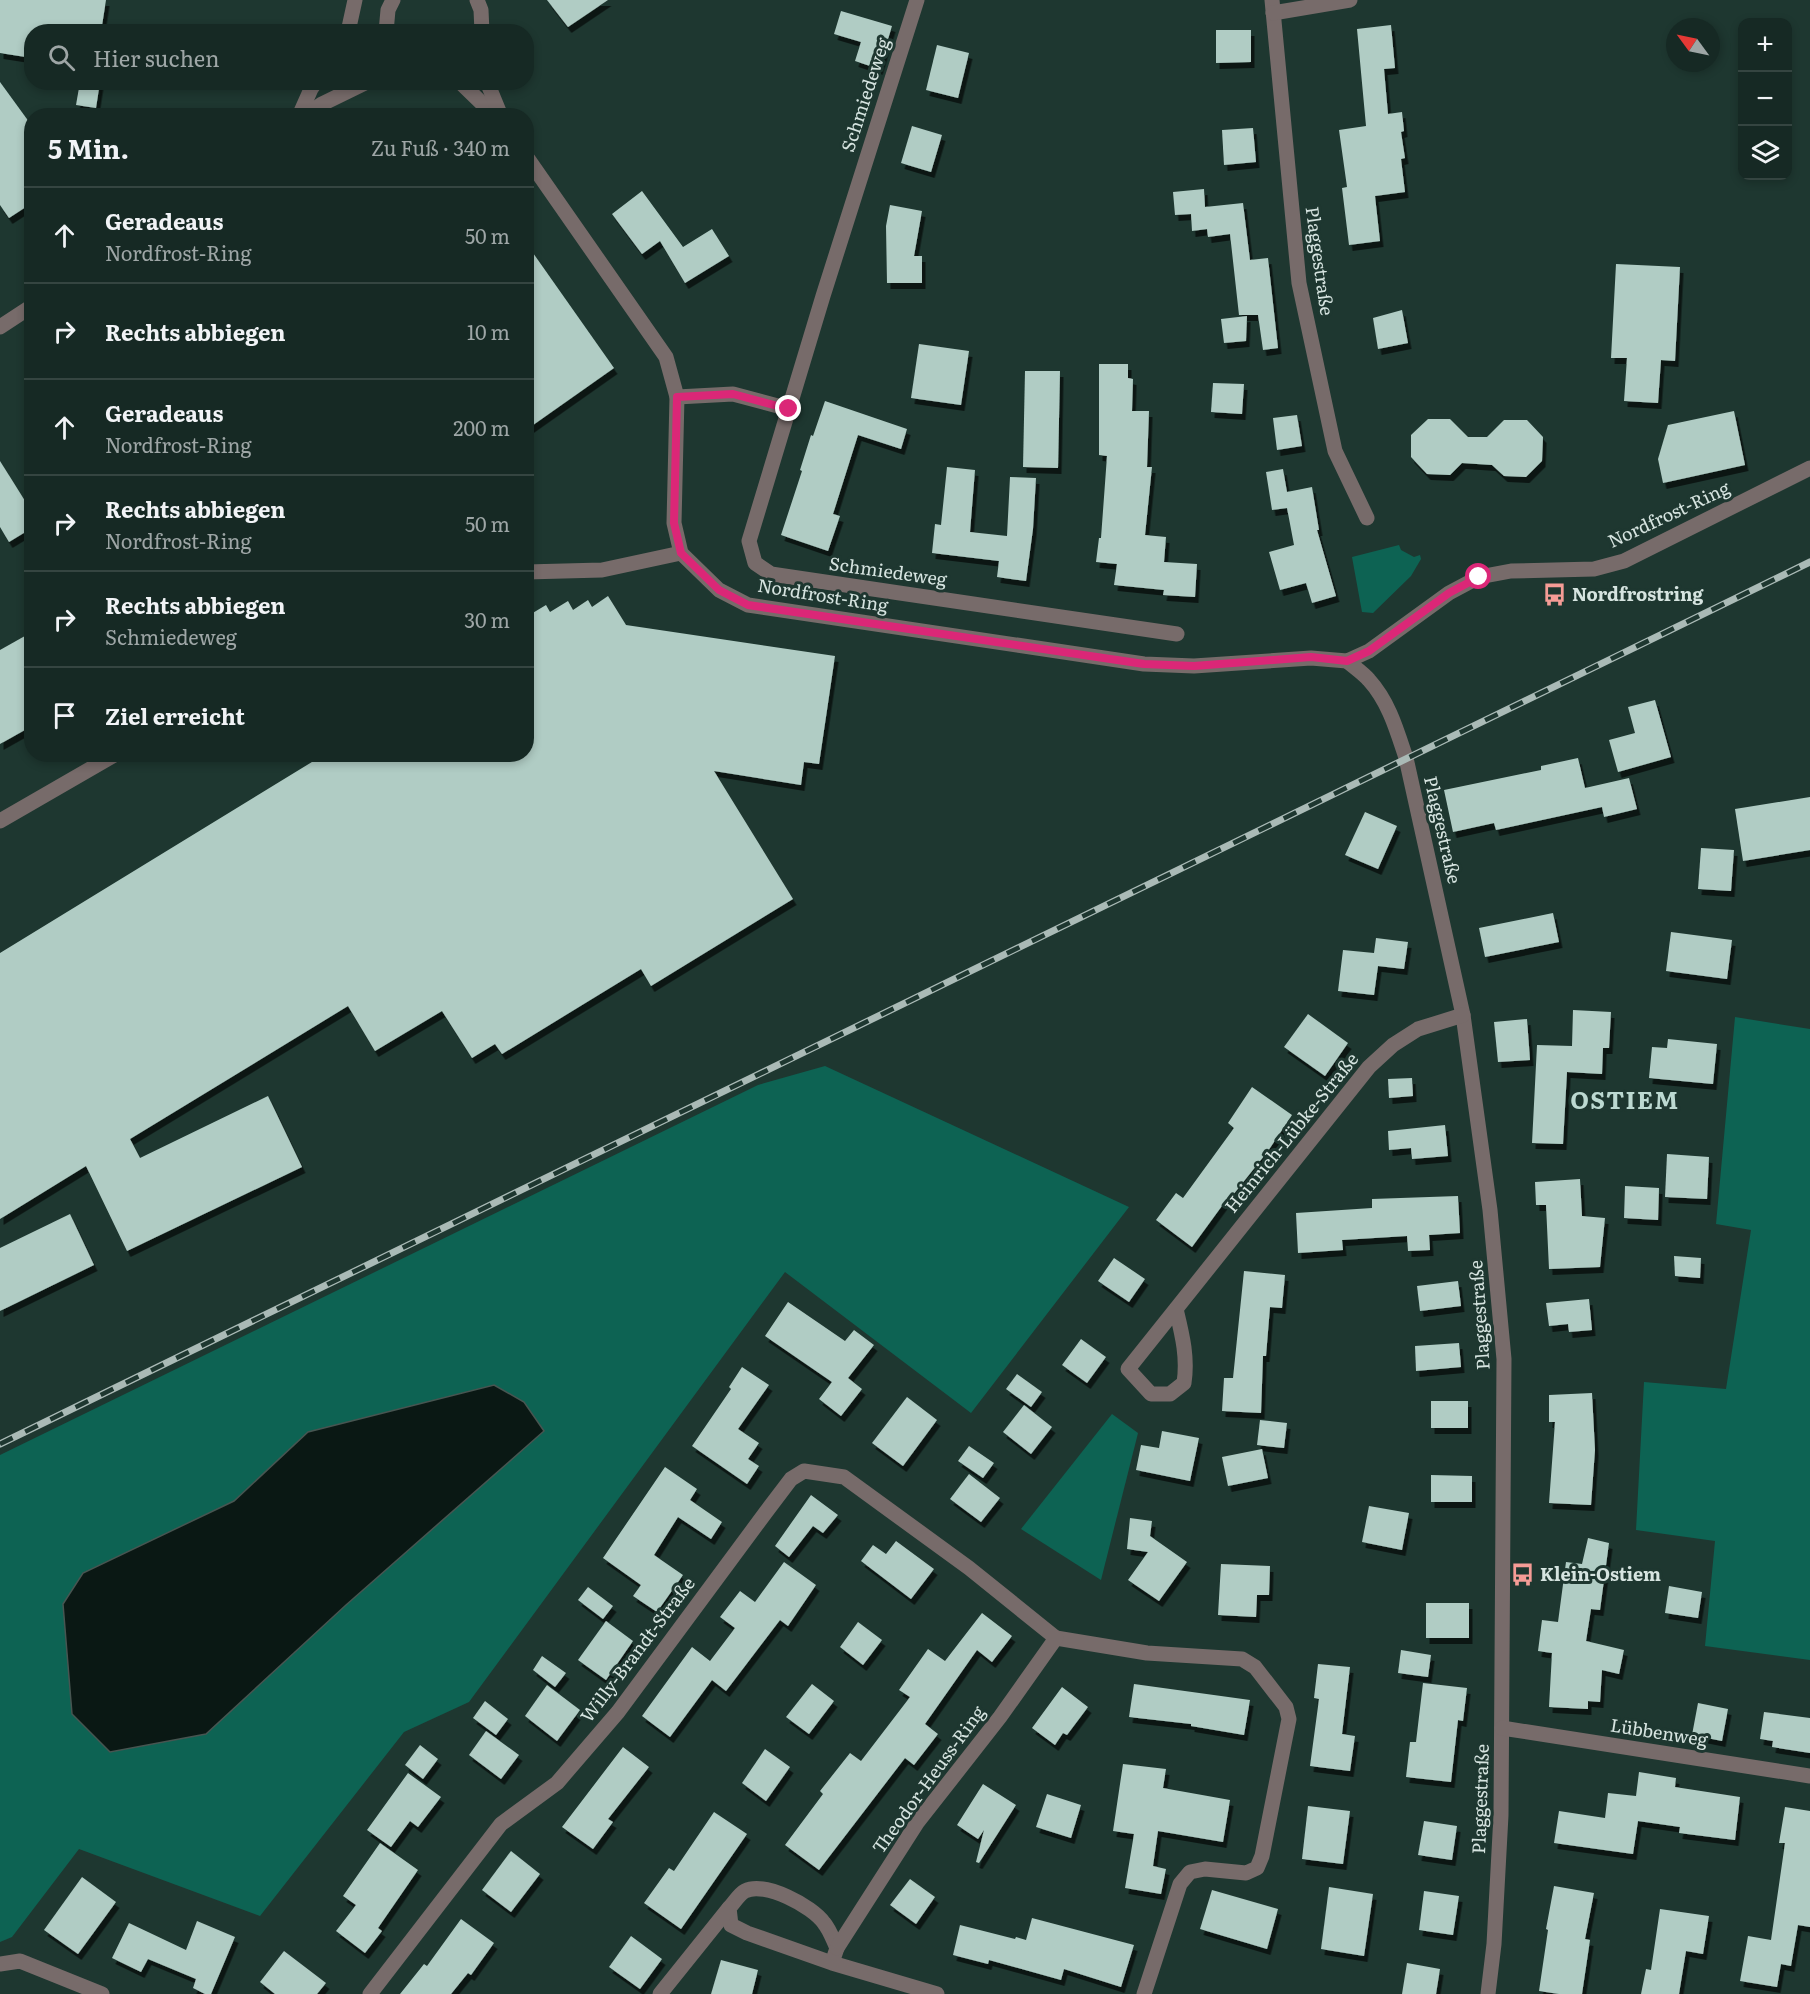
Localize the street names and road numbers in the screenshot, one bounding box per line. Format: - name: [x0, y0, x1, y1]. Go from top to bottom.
- street label: Schmiedeweg: [833, 33, 896, 155]
- street label: Plaggestraße: [1299, 204, 1342, 317]
- street label: Nordfrost-Ring: [1603, 473, 1735, 554]
- street label: Schmiedeweg: [828, 549, 950, 592]
- street label: Nordfrost-Ring: [756, 571, 891, 618]
- street label: Plaggestraße: [1418, 773, 1469, 886]
- street label: Heinrich-Lübke-Straße: [1218, 1046, 1364, 1218]
- street label: Plaggestraße: [1461, 1259, 1496, 1371]
- street label: Willy-Brandt-Straße: [573, 1571, 701, 1728]
- street label: Theodor-Heuss-Ring: [865, 1699, 991, 1859]
- street label: Lübbenweg: [1608, 1710, 1711, 1753]
- street label: Plaggestraße: [1464, 1744, 1495, 1854]

